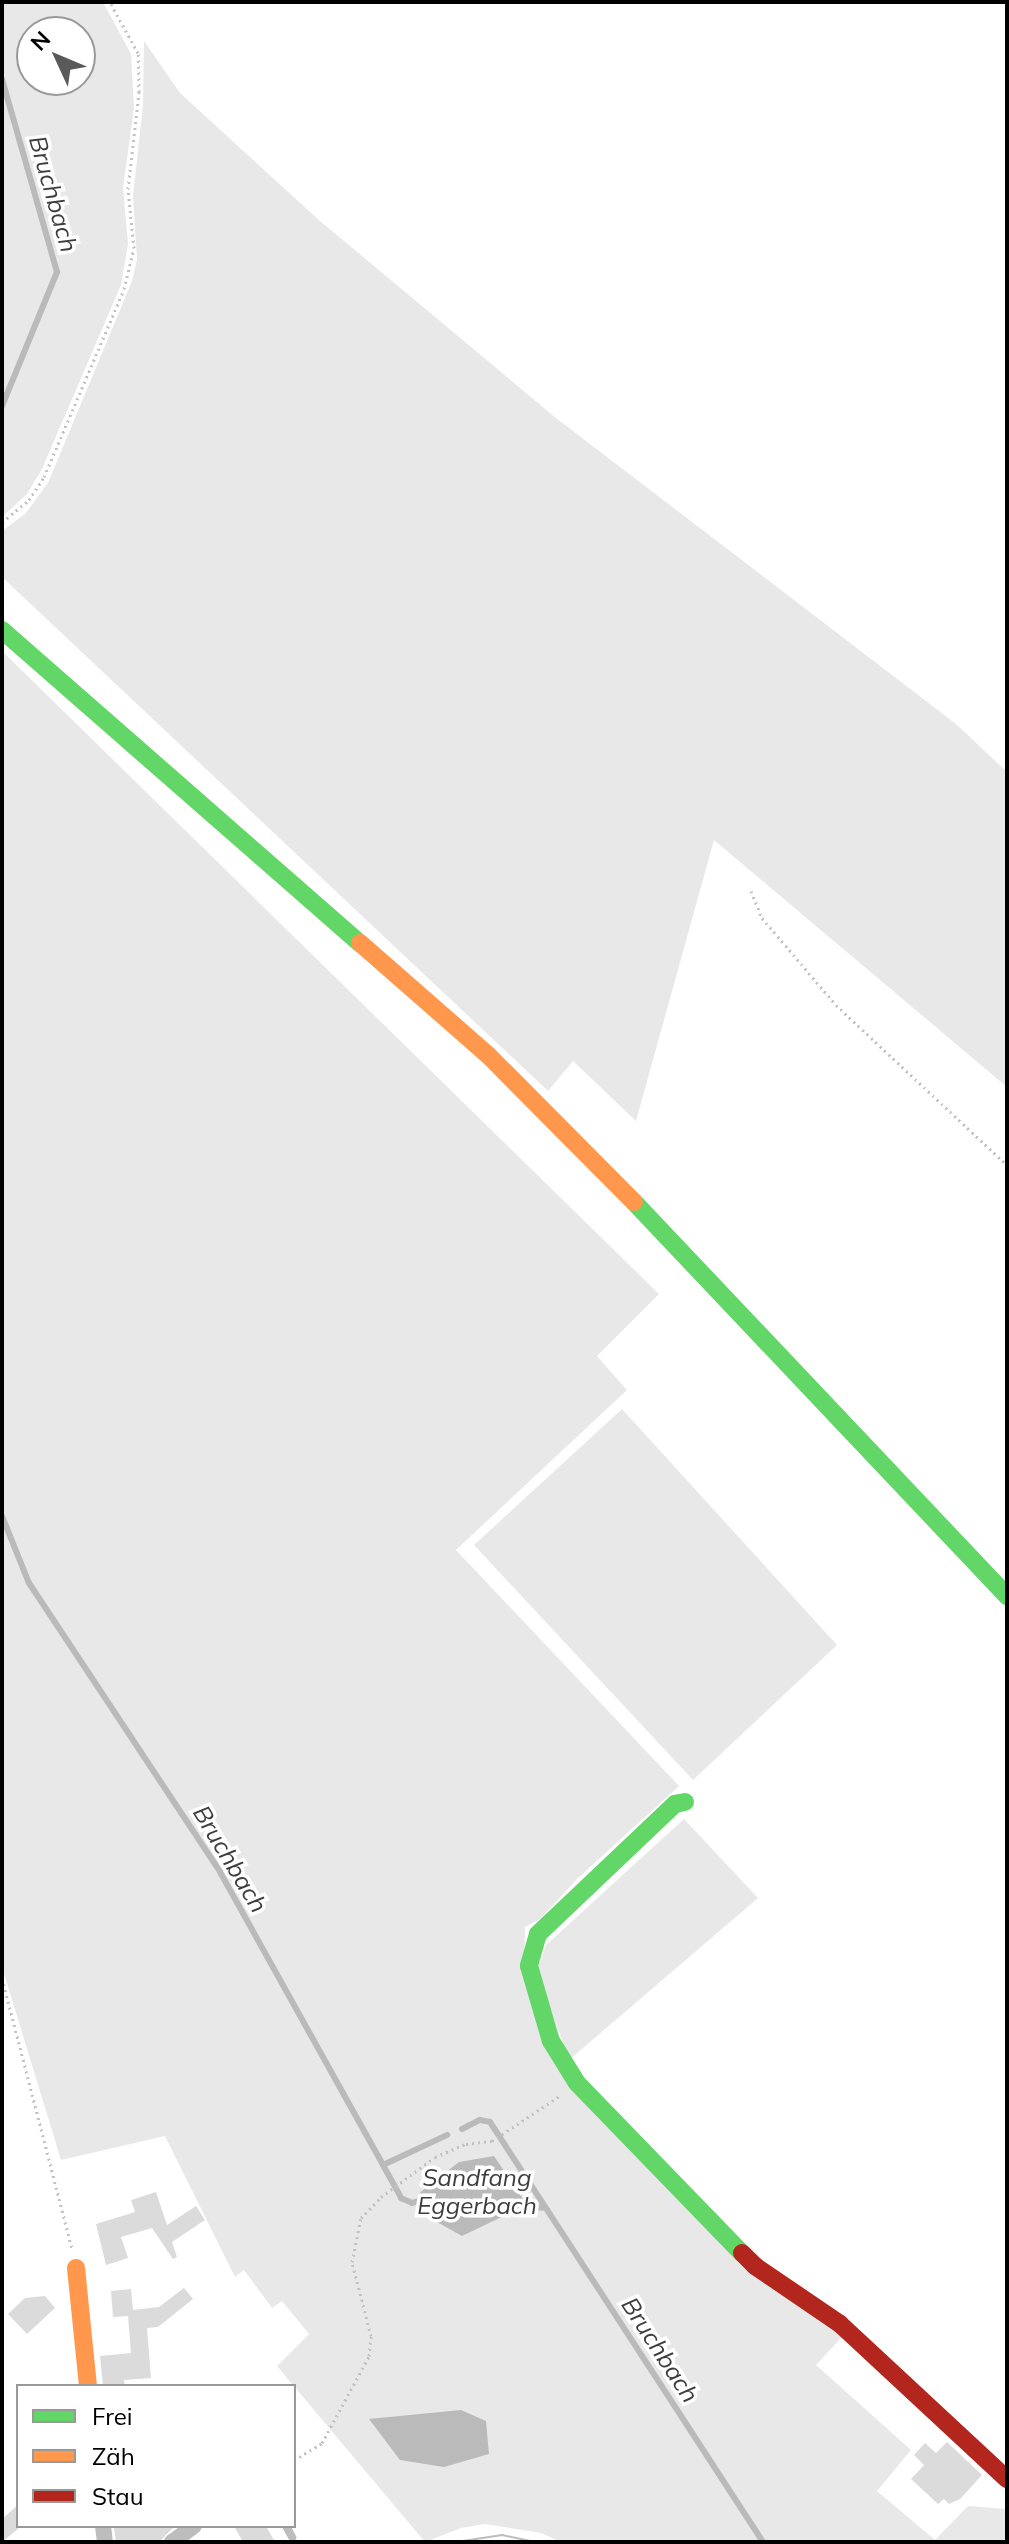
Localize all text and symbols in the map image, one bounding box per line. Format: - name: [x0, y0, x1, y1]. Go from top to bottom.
- north arrow: [16, 16, 96, 96]
- text: N: [24, 25, 56, 56]
- water label: Bruchbach: [23, 133, 83, 255]
- water label: Bruchbach: [187, 1800, 273, 1918]
- water label: Sandfang Eggerbach: [417, 2164, 537, 2220]
- water label: Bruchbach: [615, 2292, 705, 2408]
- legend: [16, 2384, 296, 2528]
- text: Frei: [92, 2401, 133, 2431]
- text: Zäh: [92, 2441, 135, 2471]
- text: Stau: [92, 2481, 144, 2511]

